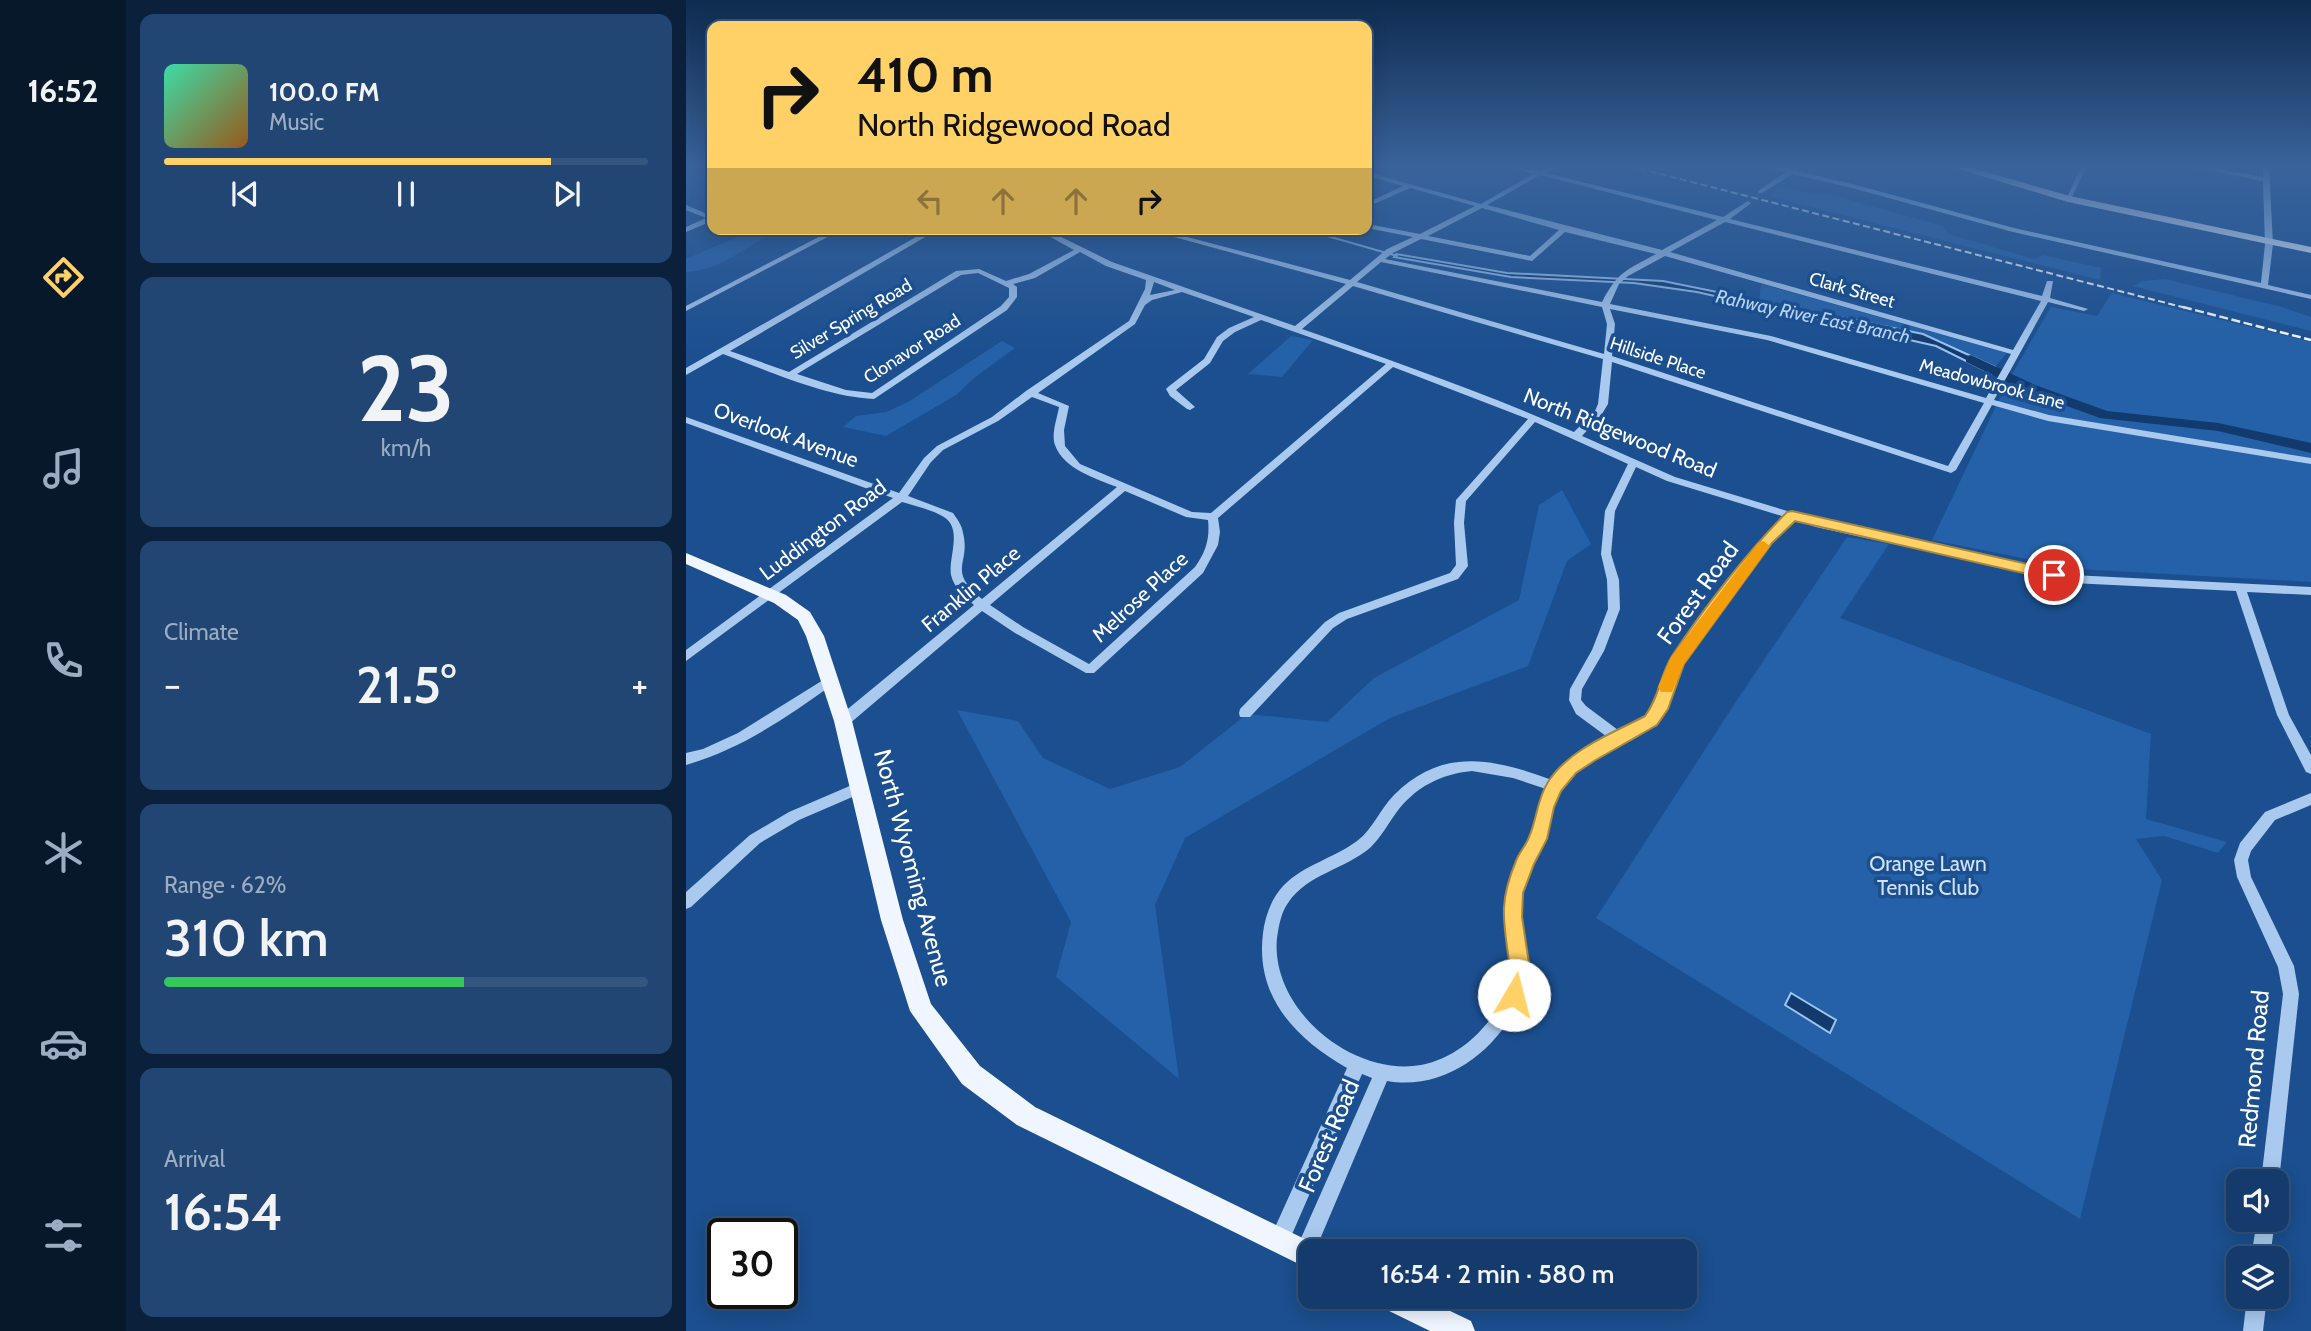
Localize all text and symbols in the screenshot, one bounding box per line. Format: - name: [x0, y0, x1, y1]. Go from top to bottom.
- text: 410 m: [857, 45, 993, 104]
- icon: right: [742, 49, 833, 140]
- text: 16:52: [27, 71, 99, 110]
- text: 100.0 FM: [269, 76, 380, 108]
- text: North Ridgewood Road: [857, 105, 1171, 144]
- text: Music: [269, 108, 324, 136]
- icon: previous: [226, 175, 264, 213]
- icon: pause: [387, 175, 425, 213]
- icon: next: [548, 175, 586, 213]
- icon: left: [911, 182, 949, 220]
- icon: ahead: [984, 182, 1022, 220]
- icon: ahead: [1057, 182, 1095, 220]
- icon: right: [1130, 182, 1168, 220]
- icon: directions: [39, 253, 88, 302]
- street label: Clark Street: [1807, 267, 1897, 313]
- street label: Silver Spring Road: [786, 274, 916, 364]
- water label: Rahway River East Branch: [1714, 285, 1912, 348]
- street label: Clonavor Road: [860, 310, 964, 388]
- street label: Hillside Place: [1607, 332, 1709, 384]
- text: 23: [357, 333, 455, 444]
- street label: Meadowbrook Lane: [1917, 354, 2067, 414]
- street label: North Ridgewood Road: [1520, 382, 1720, 483]
- street label: Overlook Avenue: [710, 397, 862, 472]
- text: km/h: [381, 434, 431, 462]
- icon: music: [39, 444, 88, 493]
- street label: Luddington Road: [755, 474, 891, 585]
- street label: Forest Road: [1651, 536, 1745, 650]
- street label: Franklin Place: [916, 540, 1025, 637]
- pin: [2024, 545, 2084, 605]
- street label: Melrose Place: [1087, 546, 1193, 647]
- icon: arrive: [2035, 556, 2073, 594]
- text: Climate: [164, 618, 239, 646]
- icon: phone: [39, 636, 88, 685]
- text: 21.5°: [356, 653, 456, 716]
- text: −: [164, 661, 181, 708]
- text: +: [631, 661, 648, 708]
- street label: North Wyoming Avenue: [868, 746, 959, 990]
- icon: climate: [39, 828, 88, 877]
- park label: Orange Lawn Tennis Club: [1869, 851, 1987, 900]
- text: Range · 62%: [164, 871, 287, 899]
- text: 310 km: [164, 906, 329, 969]
- position arrow: [1477, 958, 1551, 1032]
- street label: Redmond Road: [2232, 989, 2275, 1149]
- icon: car: [39, 1019, 88, 1068]
- street label: Forest Road: [1292, 1075, 1365, 1197]
- text: Arrival: [164, 1145, 225, 1173]
- map controls: [2226, 1169, 2289, 1309]
- button: sound: [2226, 1169, 2289, 1232]
- text: 16:54: [164, 1180, 282, 1243]
- icon: filters: [39, 1211, 88, 1260]
- speed limit sign: 30: [707, 1218, 798, 1309]
- button: layers: [2226, 1246, 2289, 1309]
- text: 16:54 · 2 min · 580 m: [1381, 1258, 1614, 1290]

